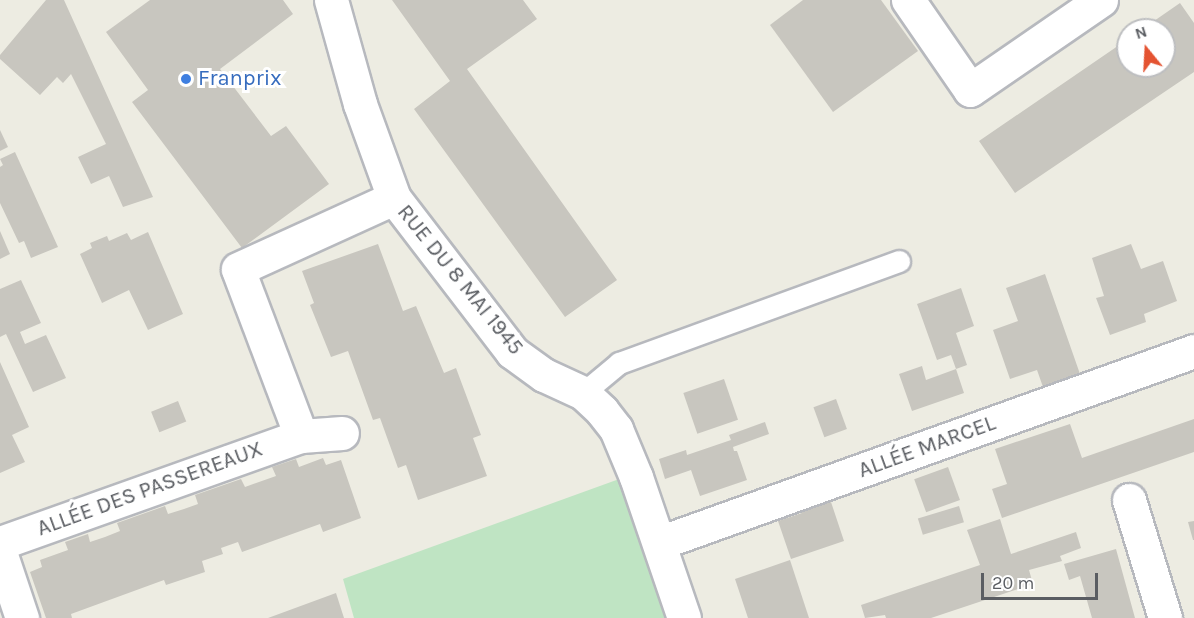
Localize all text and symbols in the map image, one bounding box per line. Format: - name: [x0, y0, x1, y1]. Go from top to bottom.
- north arrow: [1116, 18, 1176, 78]
- text: N: [1132, 22, 1149, 43]
- place label: Franprix: [198, 66, 281, 92]
- marker: Franprix: [179, 72, 193, 86]
- street label: RUE DU 8 MAI 1945: [391, 200, 529, 360]
- street label: ALLÉE MARCEL: [855, 410, 999, 484]
- street label: ALLÉE DES PASSEREAUX: [33, 436, 267, 542]
- scale bar: [984, 561, 1101, 599]
- text: 20 m: [992, 572, 1034, 594]

